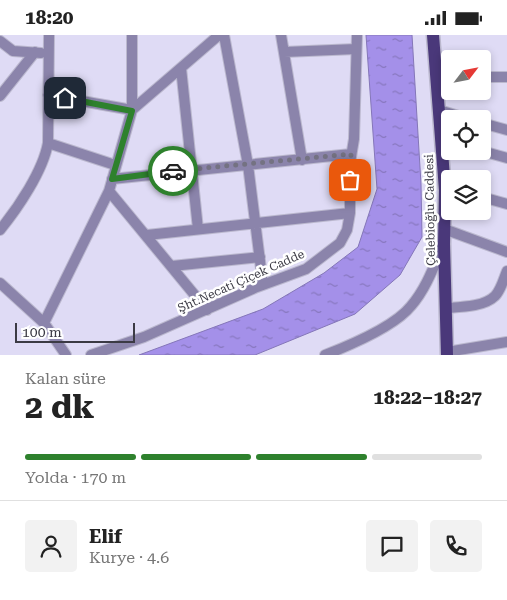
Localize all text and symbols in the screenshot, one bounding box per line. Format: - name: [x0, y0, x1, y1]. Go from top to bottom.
- text: 18:20: [25, 6, 74, 29]
- north arrow: [441, 50, 491, 100]
- map controls: [441, 50, 491, 220]
- pin: [44, 77, 86, 119]
- icon: home: [51, 84, 79, 112]
- button: locate: [441, 110, 491, 160]
- courier: [148, 146, 198, 196]
- street label: Çelebioğlu Caddesi: [422, 154, 438, 266]
- icon: car: [159, 157, 187, 185]
- pin: [329, 159, 371, 201]
- icon: bag: [336, 166, 364, 194]
- button: layers: [441, 170, 491, 220]
- street label: Şht.Necati Çiçek Cadde: [176, 247, 307, 315]
- scale bar: [15, 320, 135, 343]
- text: 100 m: [22, 324, 62, 340]
- text: Kalan süre: [25, 369, 106, 388]
- text: 18:22–18:27: [373, 386, 482, 409]
- text: 2 dk: [25, 388, 94, 426]
- text: Yolda · 170 m: [25, 468, 126, 487]
- button: person: [25, 520, 77, 572]
- button: chat: [366, 520, 418, 572]
- button: phone: [430, 520, 482, 572]
- text: Elif: [89, 525, 122, 548]
- text: Kurye · 4.6: [89, 548, 169, 567]

